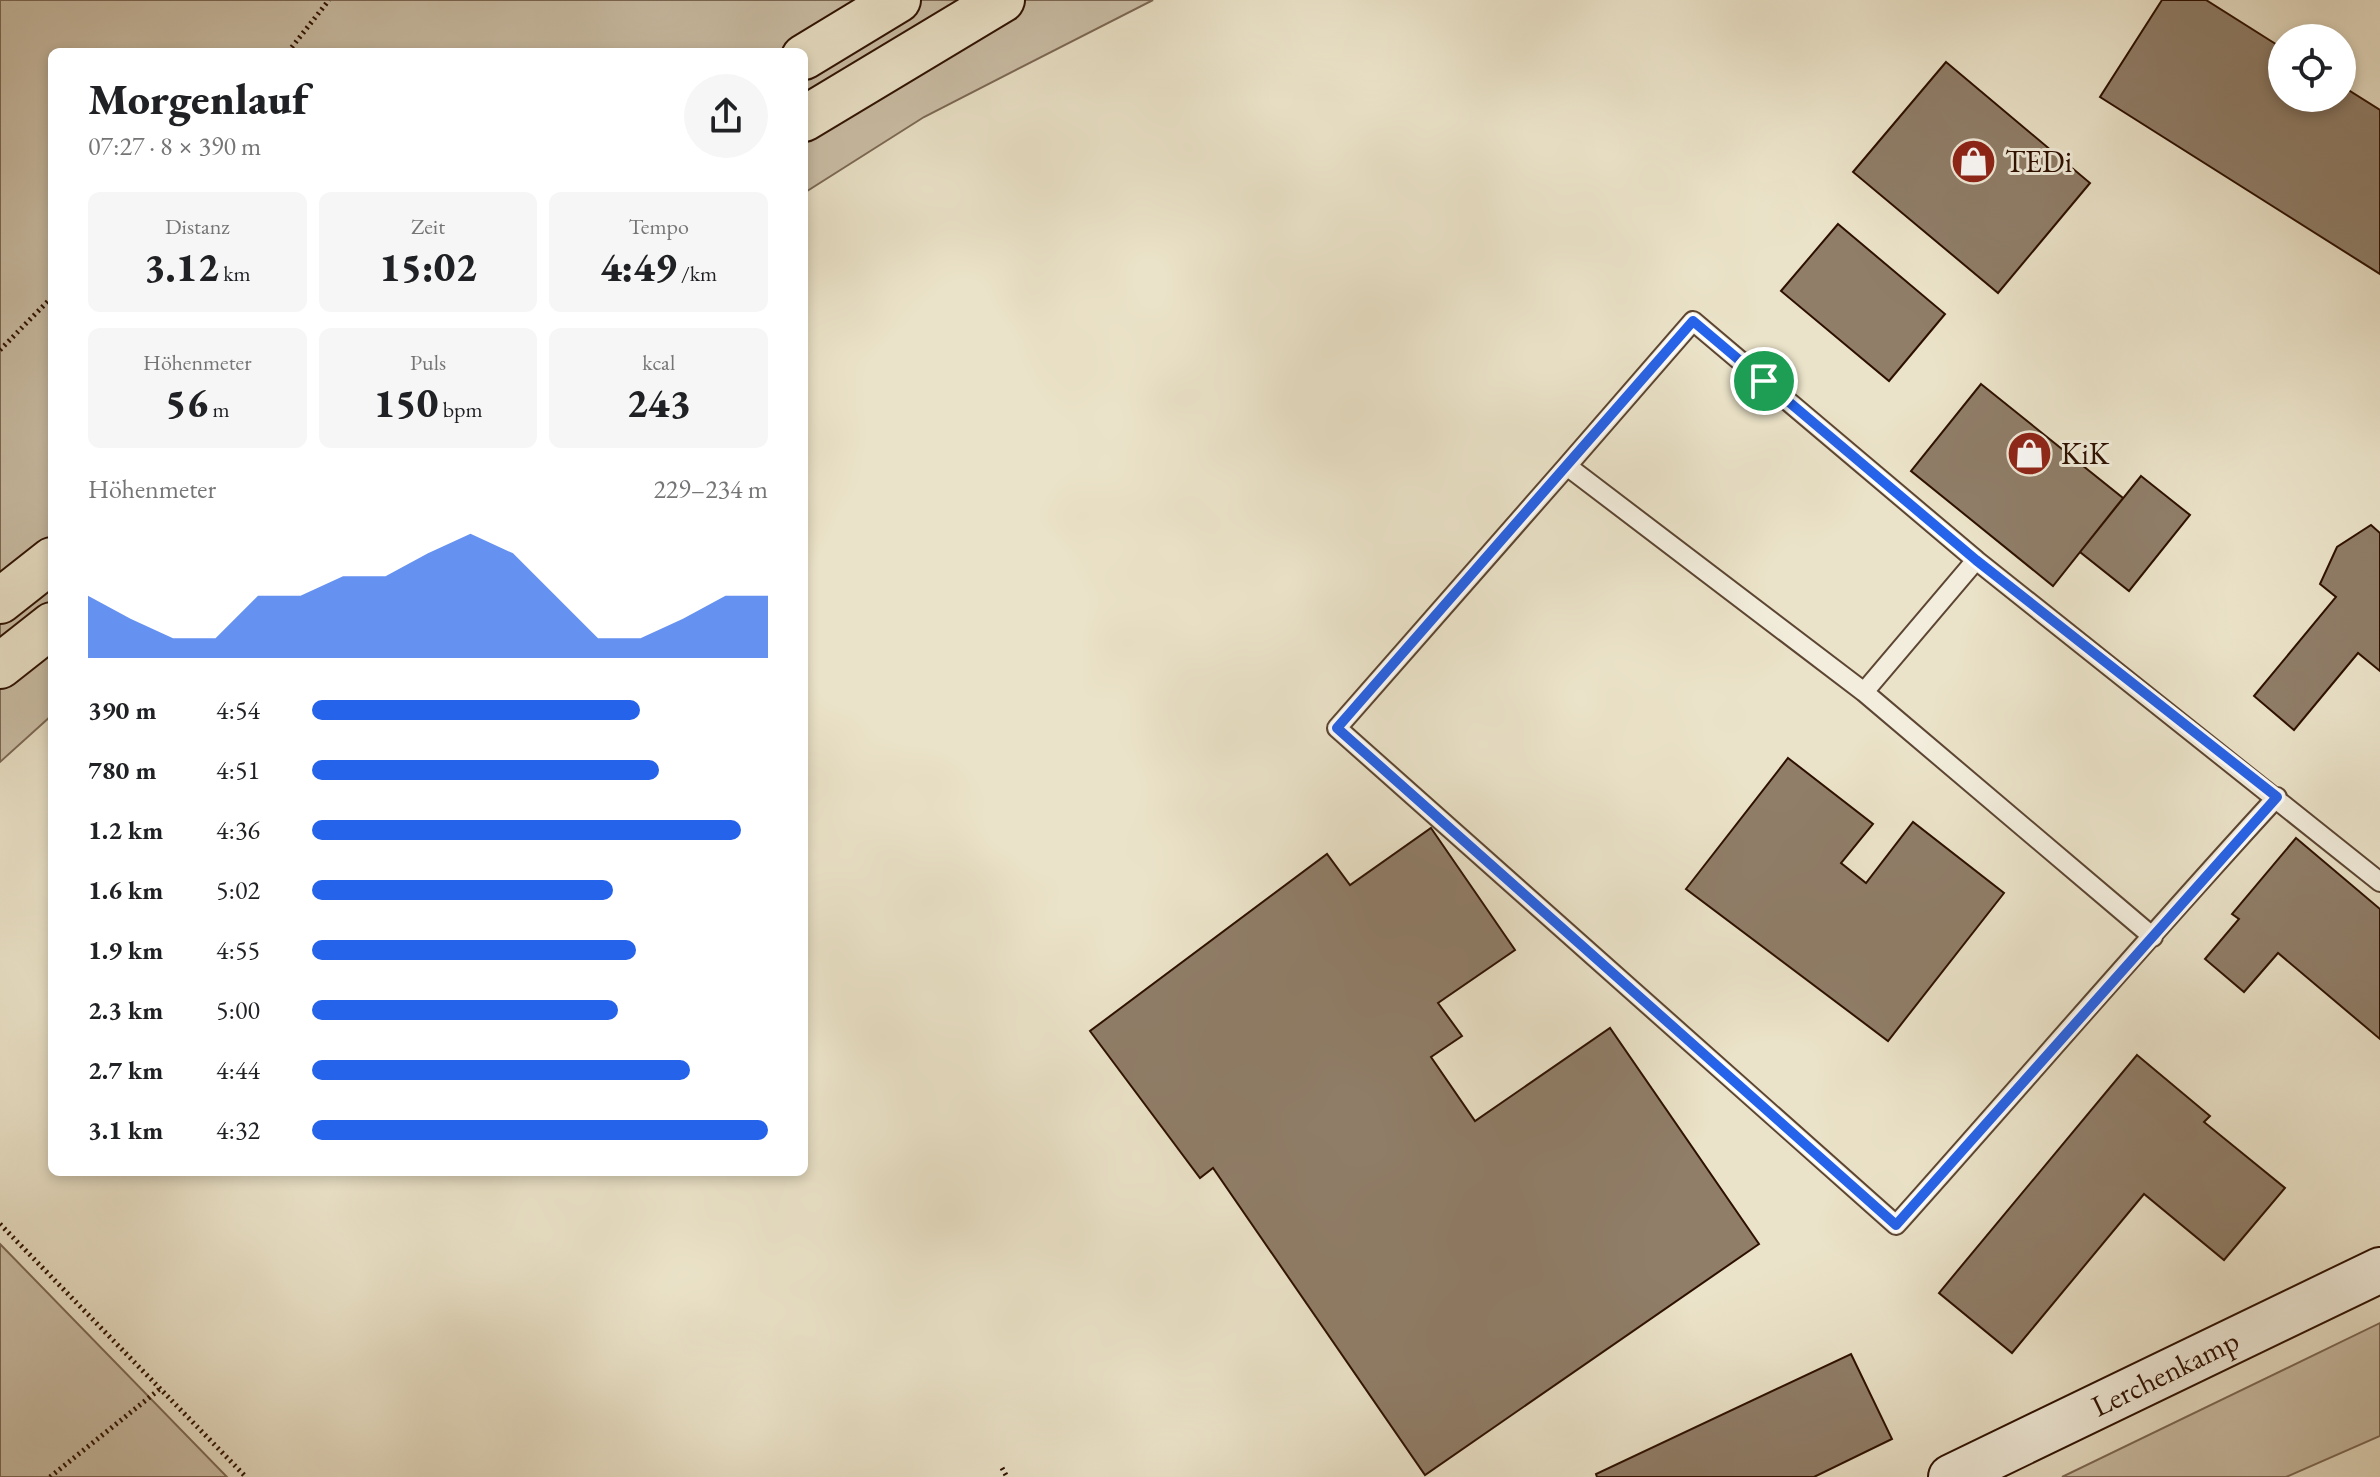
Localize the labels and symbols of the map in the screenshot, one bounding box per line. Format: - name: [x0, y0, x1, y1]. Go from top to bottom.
- shop icon: TEDi: [1950, 137, 1998, 185]
- place label: TEDi: [2005, 142, 2072, 181]
- pin: [1730, 347, 1798, 415]
- shop icon: KiK: [2006, 429, 2054, 477]
- place label: KiK: [2061, 434, 2110, 473]
- street label: Lerchenkamp: [2085, 1321, 2245, 1425]

